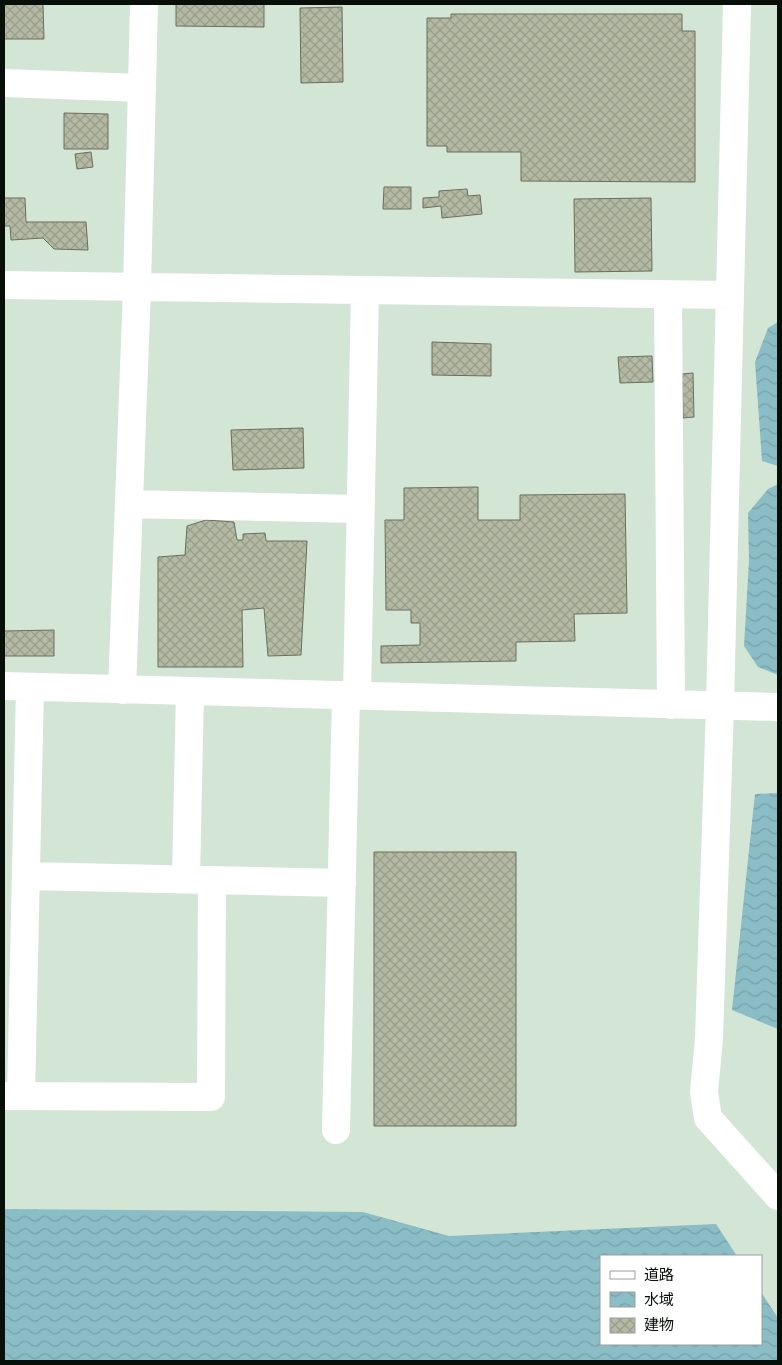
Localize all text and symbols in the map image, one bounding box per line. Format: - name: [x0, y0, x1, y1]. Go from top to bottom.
- legend: [600, 1255, 762, 1345]
- text: 道路: [644, 1263, 674, 1286]
- text: 水域: [644, 1288, 674, 1311]
- text: 建物: [644, 1313, 674, 1336]

